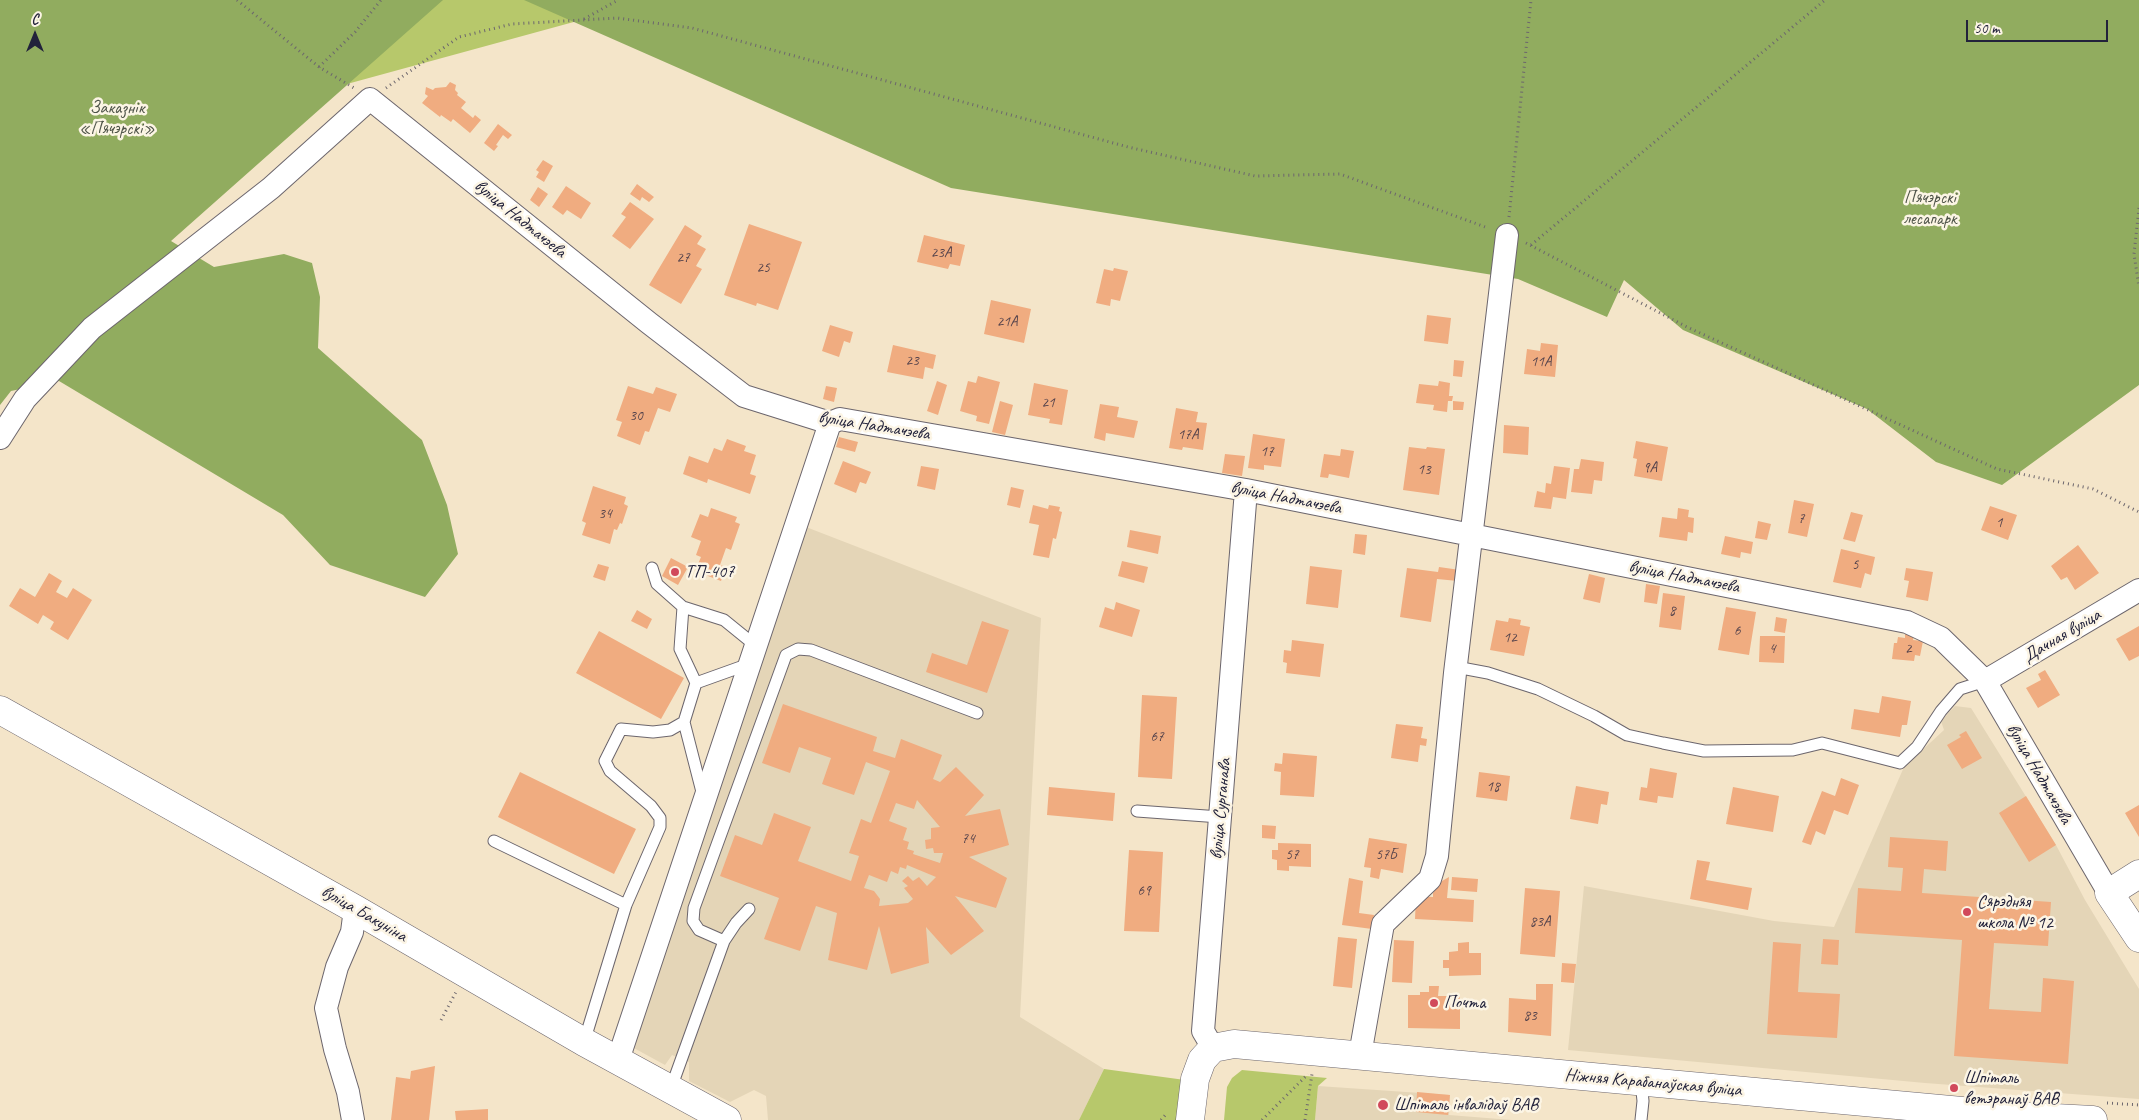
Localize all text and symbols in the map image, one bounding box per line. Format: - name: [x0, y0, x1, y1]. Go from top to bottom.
- north arrow: [10, 10, 60, 60]
- scale bar: [1969, 10, 2112, 42]
- text: С: [32, 11, 38, 28]
- text: 50 m: [1974, 19, 2000, 38]
- park label: Заказнік «Пячэрскі»: [79, 97, 155, 140]
- street label: вуліца Надтачэева: [470, 175, 570, 263]
- park label: Пячэрскі лесапарк: [1903, 187, 1957, 230]
- house number: 23А: [930, 244, 952, 262]
- house number: 27: [676, 249, 690, 267]
- house number: 25: [756, 259, 770, 277]
- house number: 21А: [996, 313, 1018, 331]
- house number: 23: [905, 352, 919, 370]
- house number: 11А: [1530, 353, 1552, 371]
- house number: 21: [1041, 394, 1055, 412]
- house number: 30: [629, 407, 643, 425]
- street label: вуліца Надтачэева: [817, 407, 931, 445]
- house number: 17А: [1177, 426, 1199, 444]
- house number: 17: [1260, 443, 1274, 461]
- house number: 9А: [1643, 459, 1657, 477]
- house number: 13: [1417, 461, 1431, 479]
- street label: вуліца Надтачэева: [1229, 477, 1343, 519]
- house number: 34: [598, 505, 612, 523]
- house number: 7: [1798, 510, 1804, 528]
- house number: 1: [1996, 514, 2002, 532]
- street label: вуліца Надтачэева: [1627, 556, 1741, 598]
- house number: 5: [1852, 556, 1858, 574]
- place label: ТП-407: [685, 561, 734, 583]
- marker: ТП-407: [669, 566, 681, 578]
- house number: 8: [1669, 602, 1675, 620]
- street label: Дачная вуліца: [2019, 604, 2105, 668]
- house number: 6: [1734, 622, 1740, 640]
- house number: 12: [1503, 629, 1517, 647]
- house number: 4: [1769, 640, 1775, 658]
- house number: 2: [1905, 640, 1911, 658]
- street label: вуліца Надтачэева: [2002, 720, 2076, 828]
- house number: 67: [1150, 728, 1164, 746]
- street label: вуліца Сурганава: [1206, 758, 1236, 860]
- house number: 18: [1486, 778, 1500, 796]
- house number: 74: [961, 830, 975, 848]
- house number: 57: [1285, 846, 1299, 864]
- house number: 57Б: [1375, 846, 1397, 864]
- street label: вуліца Бакуніна: [317, 881, 411, 947]
- house number: 69: [1137, 882, 1151, 900]
- place label: Сярэдняя школа № 12: [1977, 891, 2053, 934]
- marker: Сярэдняя школа № 12: [1961, 906, 1973, 918]
- house number: 83А: [1529, 913, 1551, 931]
- place label: Почта: [1444, 992, 1485, 1014]
- marker: Почта: [1428, 997, 1440, 1009]
- house number: 83: [1523, 1007, 1537, 1025]
- street label: Ніжняя Карабанаўская вуліца: [1564, 1065, 1742, 1101]
- place label: Шпіталь ветэранаў ВАВ: [1964, 1067, 2058, 1110]
- marker: Шпіталь ветэранаў ВАВ: [1948, 1082, 1960, 1094]
- place label: Шпіталь інвалідаў ВАВ: [1394, 1094, 1538, 1116]
- marker: Шпіталь інвалідаў ВАВ: [1376, 1098, 1390, 1112]

